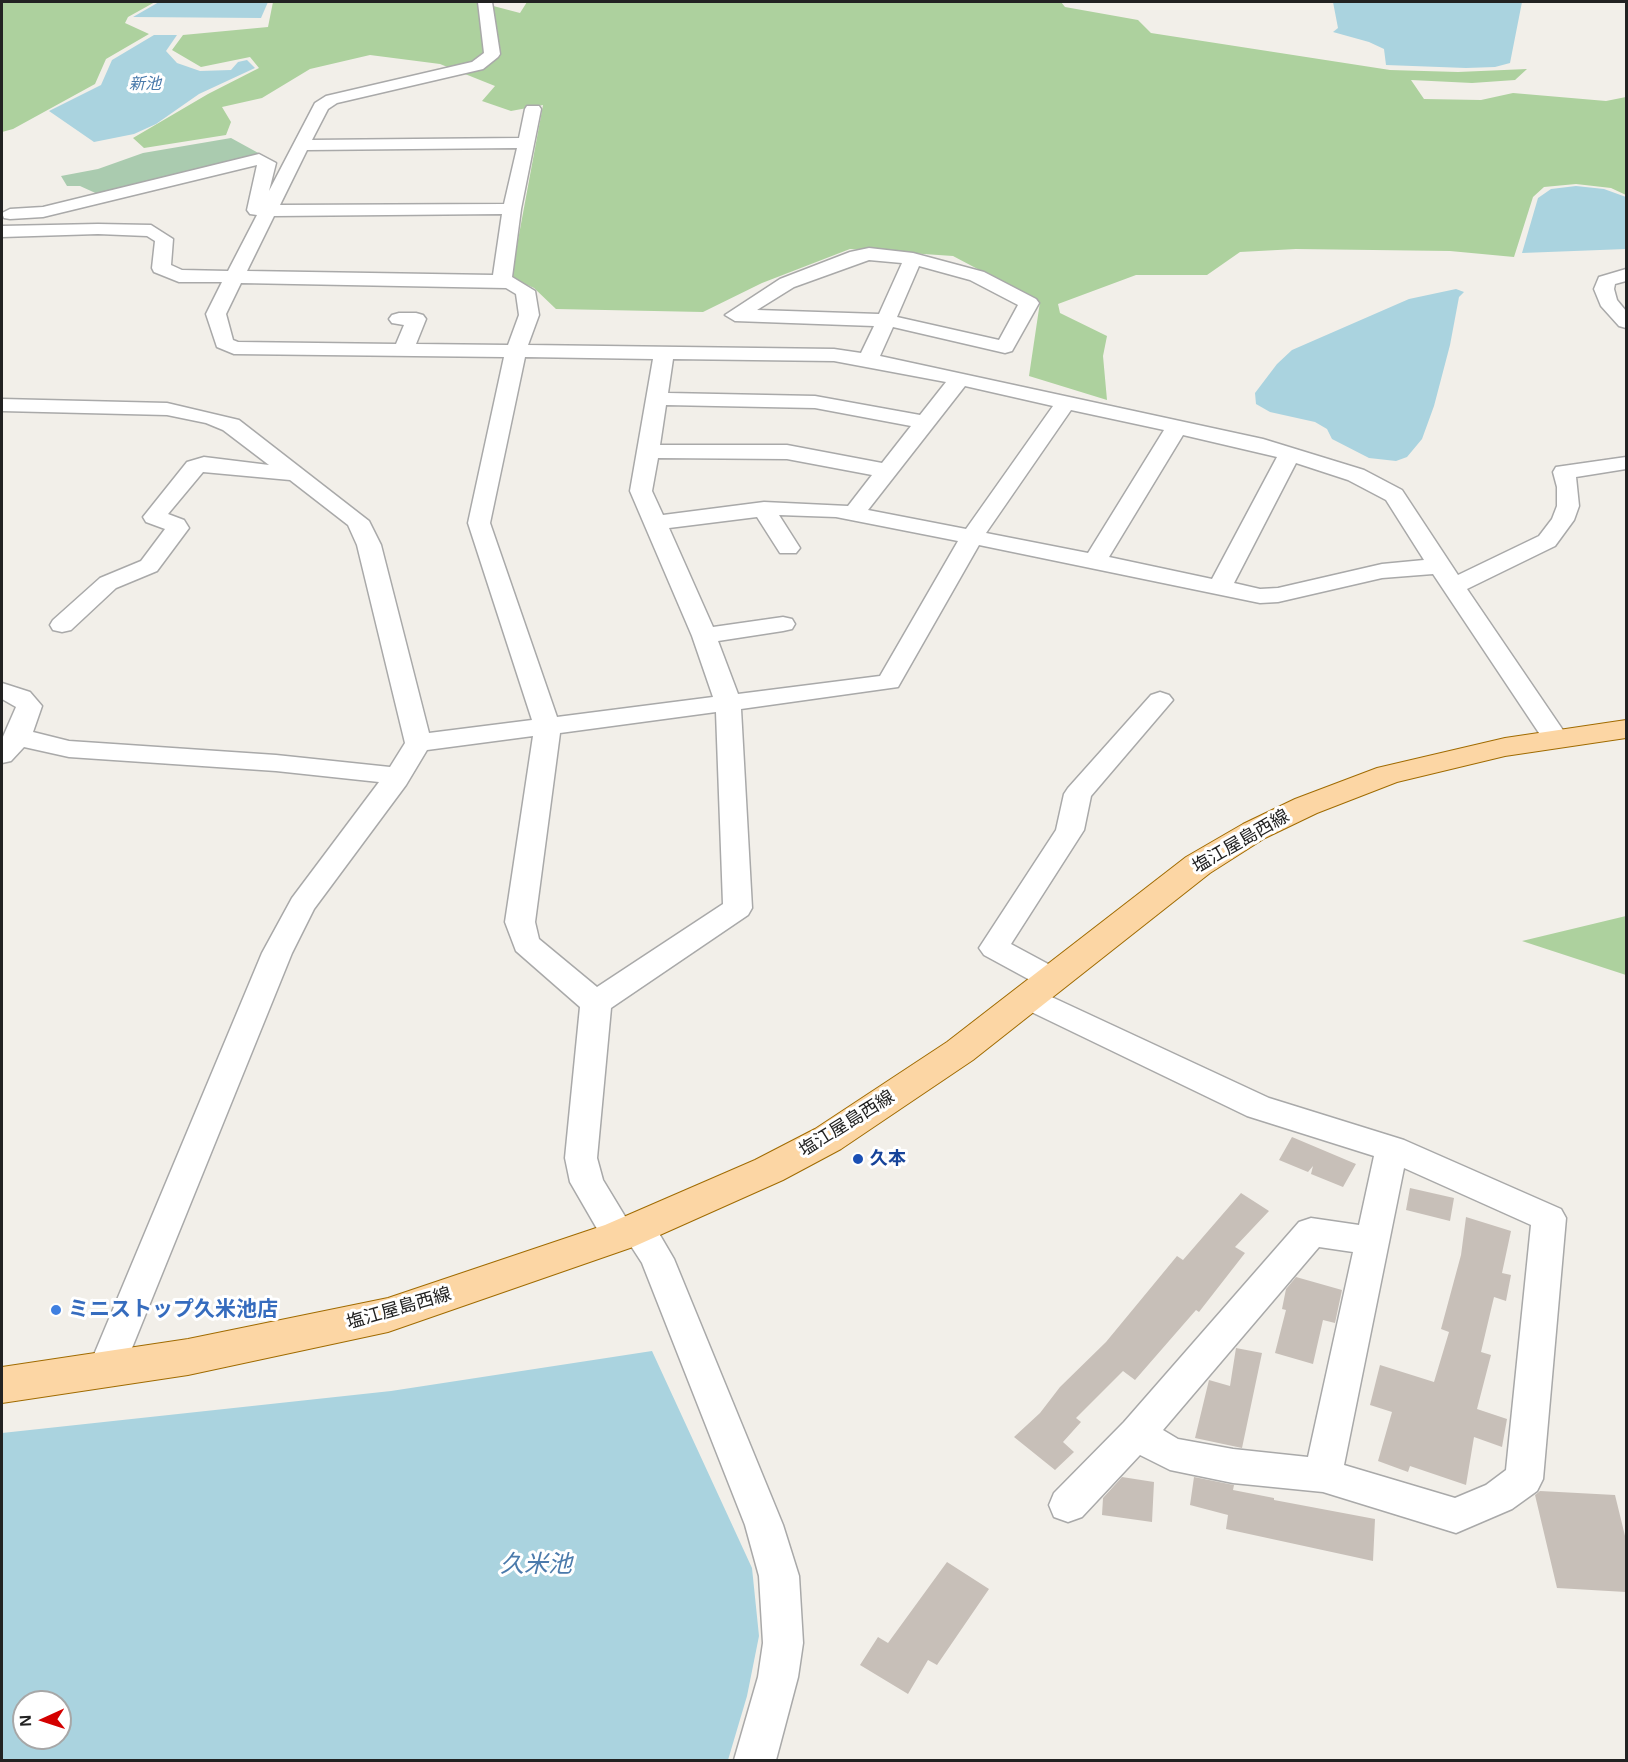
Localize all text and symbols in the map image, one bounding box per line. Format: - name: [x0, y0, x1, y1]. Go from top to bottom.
- water label: 新池: [129, 75, 161, 95]
- street label: 塩江屋島西線: [1189, 806, 1293, 878]
- street label: 塩江屋島西線: [795, 1086, 899, 1162]
- place label: 久本: [870, 1148, 906, 1170]
- marker: 久本: [851, 1152, 865, 1166]
- street label: 塩江屋島西線: [344, 1284, 454, 1334]
- place label: ミニストップ久米池店: [68, 1297, 278, 1323]
- marker: ミニストップ久米池店: [49, 1303, 63, 1317]
- water label: 久米池: [500, 1551, 572, 1579]
- north arrow: [12, 1690, 72, 1750]
- text: N: [17, 1715, 34, 1727]

